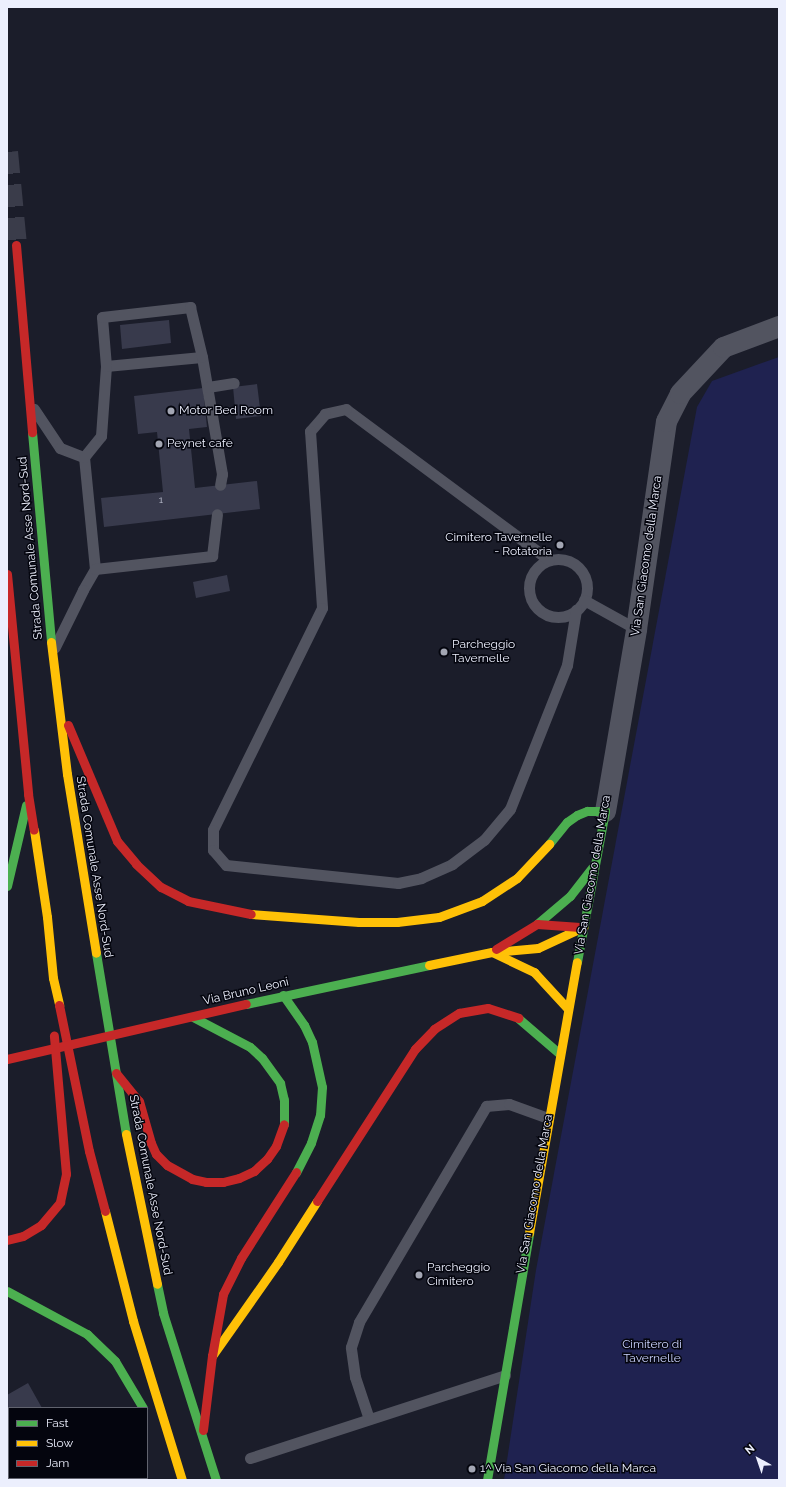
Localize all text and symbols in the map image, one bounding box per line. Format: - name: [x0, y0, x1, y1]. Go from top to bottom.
- place label: Motor Bed Room: [179, 404, 273, 418]
- marker: Motor Bed Room: [166, 406, 176, 416]
- place label: Peynet cafè: [167, 437, 233, 451]
- marker: Peynet cafè: [154, 439, 164, 449]
- street label: Strada Comunale Asse Nord-Sud: [16, 456, 46, 640]
- street label: Via San Giacomo della Marca: [629, 475, 665, 637]
- house number: 1: [159, 494, 163, 506]
- place label: Cimitero Tavernelle - Rotatoria: [445, 531, 552, 559]
- marker: Cimitero Tavernelle - Rotatoria: [555, 540, 565, 550]
- place label: Parcheggio Tavernelle: [452, 638, 515, 666]
- marker: Parcheggio Tavernelle: [439, 647, 449, 657]
- street label: Strada Comunale Asse Nord-Sud: [73, 775, 115, 959]
- street label: Via San Giacomo della Marca: [572, 794, 614, 956]
- street label: Via Bruno Leoni: [202, 975, 290, 1009]
- street label: Strada Comunale Asse Nord-Sud: [125, 1093, 175, 1277]
- street label: Via San Giacomo della Marca: [514, 1113, 556, 1275]
- place label: Parcheggio Cimitero: [427, 1261, 490, 1289]
- marker: Parcheggio Cimitero: [414, 1270, 424, 1280]
- park label: Cimitero di Tavernelle: [622, 1338, 682, 1366]
- legend: [8, 1407, 148, 1479]
- text: Fast: [46, 1416, 69, 1430]
- text: Slow: [46, 1436, 73, 1450]
- north arrow: [738, 1439, 778, 1479]
- text: N: [743, 1442, 757, 1457]
- text: Jam: [46, 1456, 69, 1470]
- place label: 1^ Via San Giacomo della Marca: [480, 1462, 656, 1476]
- marker: 1^ Via San Giacomo della Marca: [467, 1464, 477, 1474]

